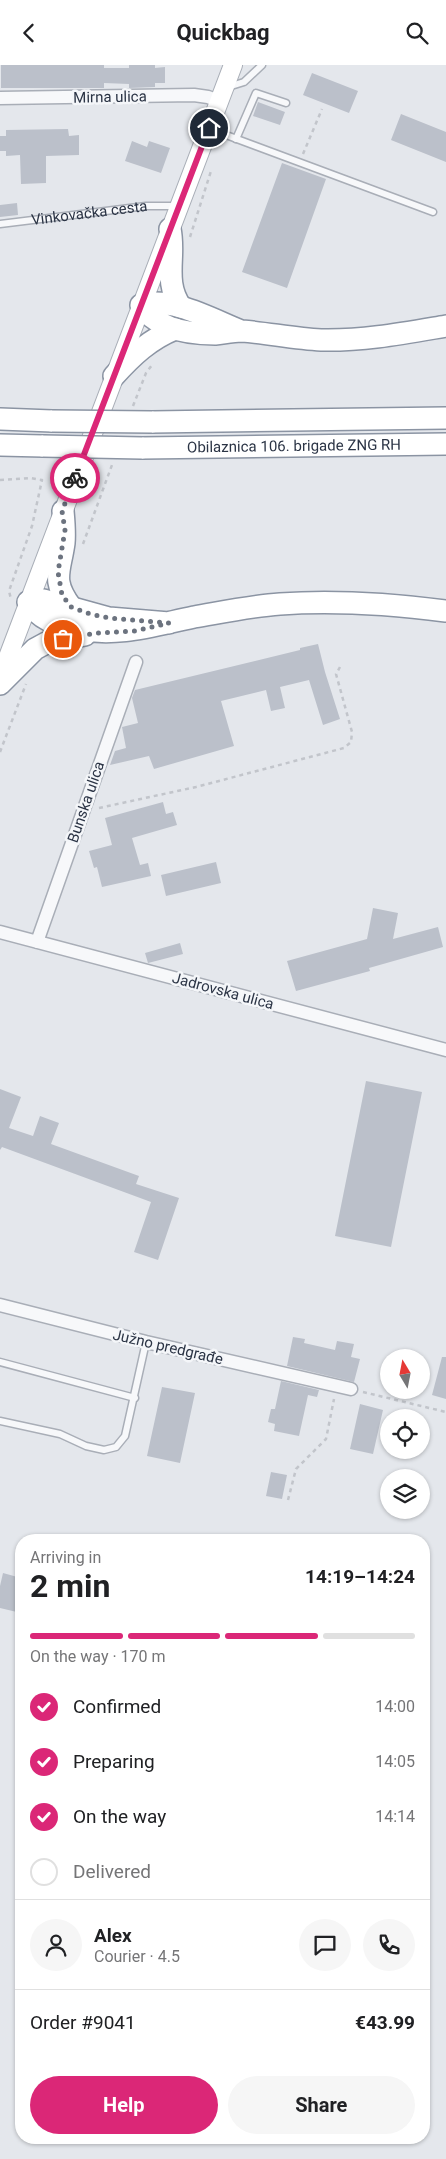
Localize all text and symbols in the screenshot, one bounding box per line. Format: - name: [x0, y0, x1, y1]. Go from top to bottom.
- icon: back: [15, 19, 43, 47]
- icon: search: [403, 19, 431, 47]
- text: Quickbag: [176, 20, 270, 45]
- street label: Mirna ulica: [73, 87, 147, 107]
- pin: [188, 107, 230, 149]
- icon: home: [195, 114, 223, 142]
- street label: Vinkovačka cesta: [30, 197, 148, 229]
- street label: Obilaznica 106. brigade ZNG RH: [187, 436, 401, 456]
- courier: [50, 453, 100, 503]
- icon: bike: [61, 464, 89, 492]
- pin: [42, 618, 84, 660]
- icon: bag: [49, 625, 77, 653]
- street label: Bunska ulica: [64, 759, 108, 845]
- street label: Jadrovska ulica: [170, 969, 276, 1013]
- street label: Južno predgrađe: [111, 1326, 225, 1368]
- north arrow: [380, 1349, 430, 1399]
- map controls: [380, 1349, 430, 1519]
- button: locate: [380, 1409, 430, 1459]
- button: layers: [380, 1469, 430, 1519]
- text: Arriving in: [30, 1548, 101, 1567]
- text: 14:19–14:24: [305, 1565, 415, 1588]
- text: 2 min: [30, 1567, 110, 1605]
- text: On the way · 170 m: [30, 1647, 166, 1666]
- icon: check: [30, 1693, 58, 1721]
- text: Confirmed: [73, 1695, 161, 1718]
- text: 14:00: [375, 1697, 415, 1716]
- icon: check: [30, 1748, 58, 1776]
- text: Preparing: [73, 1750, 155, 1773]
- text: 14:05: [375, 1752, 415, 1771]
- icon: check: [30, 1803, 58, 1831]
- text: On the way: [73, 1805, 166, 1828]
- text: 14:14: [375, 1807, 415, 1826]
- text: Delivered: [73, 1860, 151, 1883]
- button: person: [30, 1919, 82, 1971]
- button: chat: [299, 1919, 351, 1971]
- button: phone: [363, 1919, 415, 1971]
- text: Alex: [94, 1924, 132, 1947]
- text: Courier · 4.5: [94, 1947, 180, 1966]
- text: Order #9041: [30, 2011, 136, 2034]
- text: €43.99: [355, 2011, 415, 2034]
- button: Help: [30, 2076, 218, 2134]
- button: Share: [228, 2076, 415, 2134]

